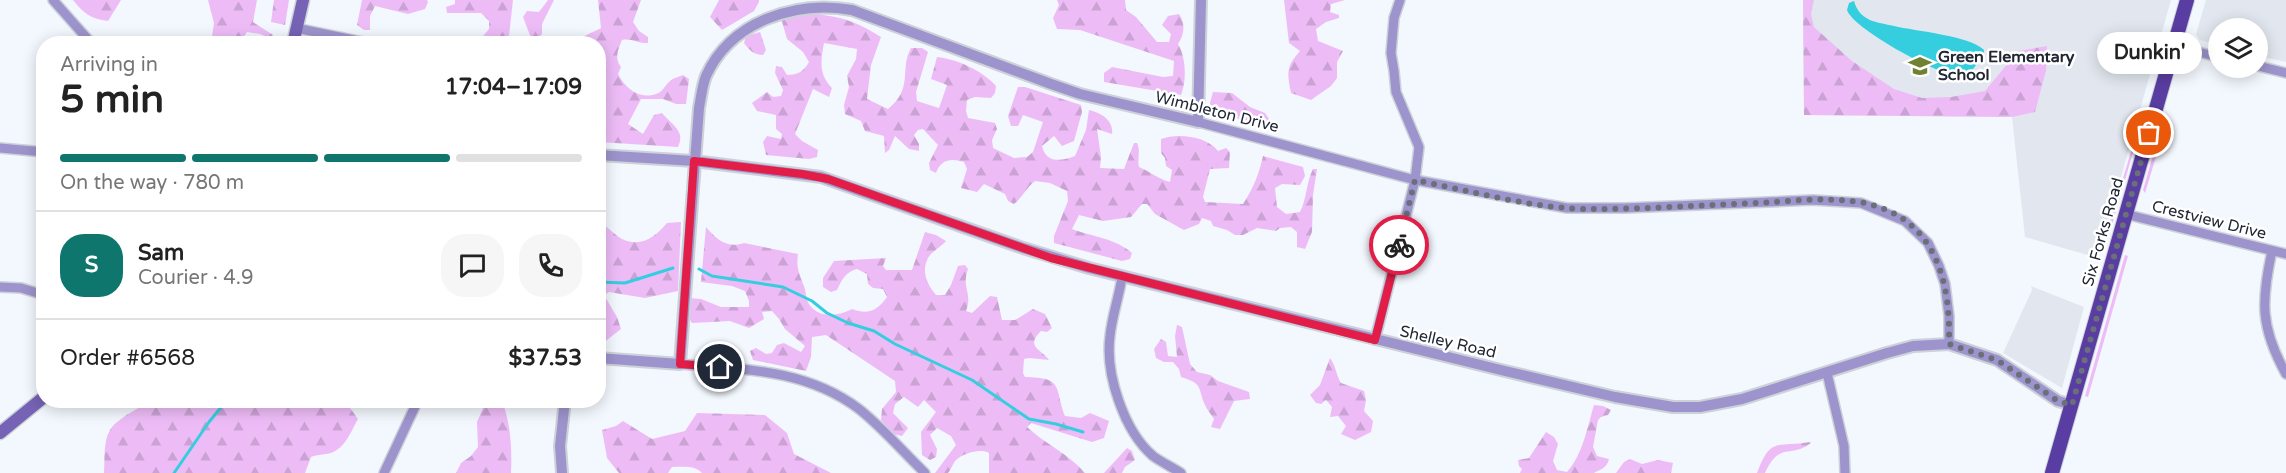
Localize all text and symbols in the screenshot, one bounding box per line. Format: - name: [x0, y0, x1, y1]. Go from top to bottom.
- map controls: [2208, 18, 2268, 78]
- button: layers: [2208, 18, 2268, 78]
- callout: Dunkin': [2096, 31, 2202, 73]
- text: Dunkin': [2114, 41, 2185, 65]
- place label: Green Elementary School: [1938, 47, 2075, 85]
- text: Arriving in: [60, 53, 158, 77]
- school or university icon: Green Elementary School: [1907, 53, 1933, 79]
- text: 17:04–17:09: [445, 74, 582, 100]
- text: 5 min: [60, 76, 164, 123]
- street label: Wimbleton Drive: [1153, 87, 1281, 137]
- pin: [2123, 107, 2174, 158]
- icon: bag: [2132, 116, 2165, 149]
- text: On the way · 780 m: [60, 171, 244, 195]
- street label: Six Forks Road: [2078, 175, 2128, 289]
- street label: Crestview Drive: [2150, 196, 2268, 244]
- courier: [1369, 215, 1429, 275]
- icon: bike: [1383, 229, 1416, 262]
- button: chat: [441, 234, 504, 297]
- button: phone: [519, 234, 582, 297]
- text: Sam: [138, 240, 184, 266]
- text: S: [85, 252, 98, 278]
- text: Courier · 4.9: [138, 266, 253, 290]
- street label: Shelley Road: [1398, 321, 1498, 363]
- pin: [694, 341, 745, 392]
- text: Order #6568: [60, 345, 195, 371]
- text: $37.53: [509, 345, 582, 371]
- icon: home: [703, 350, 736, 383]

